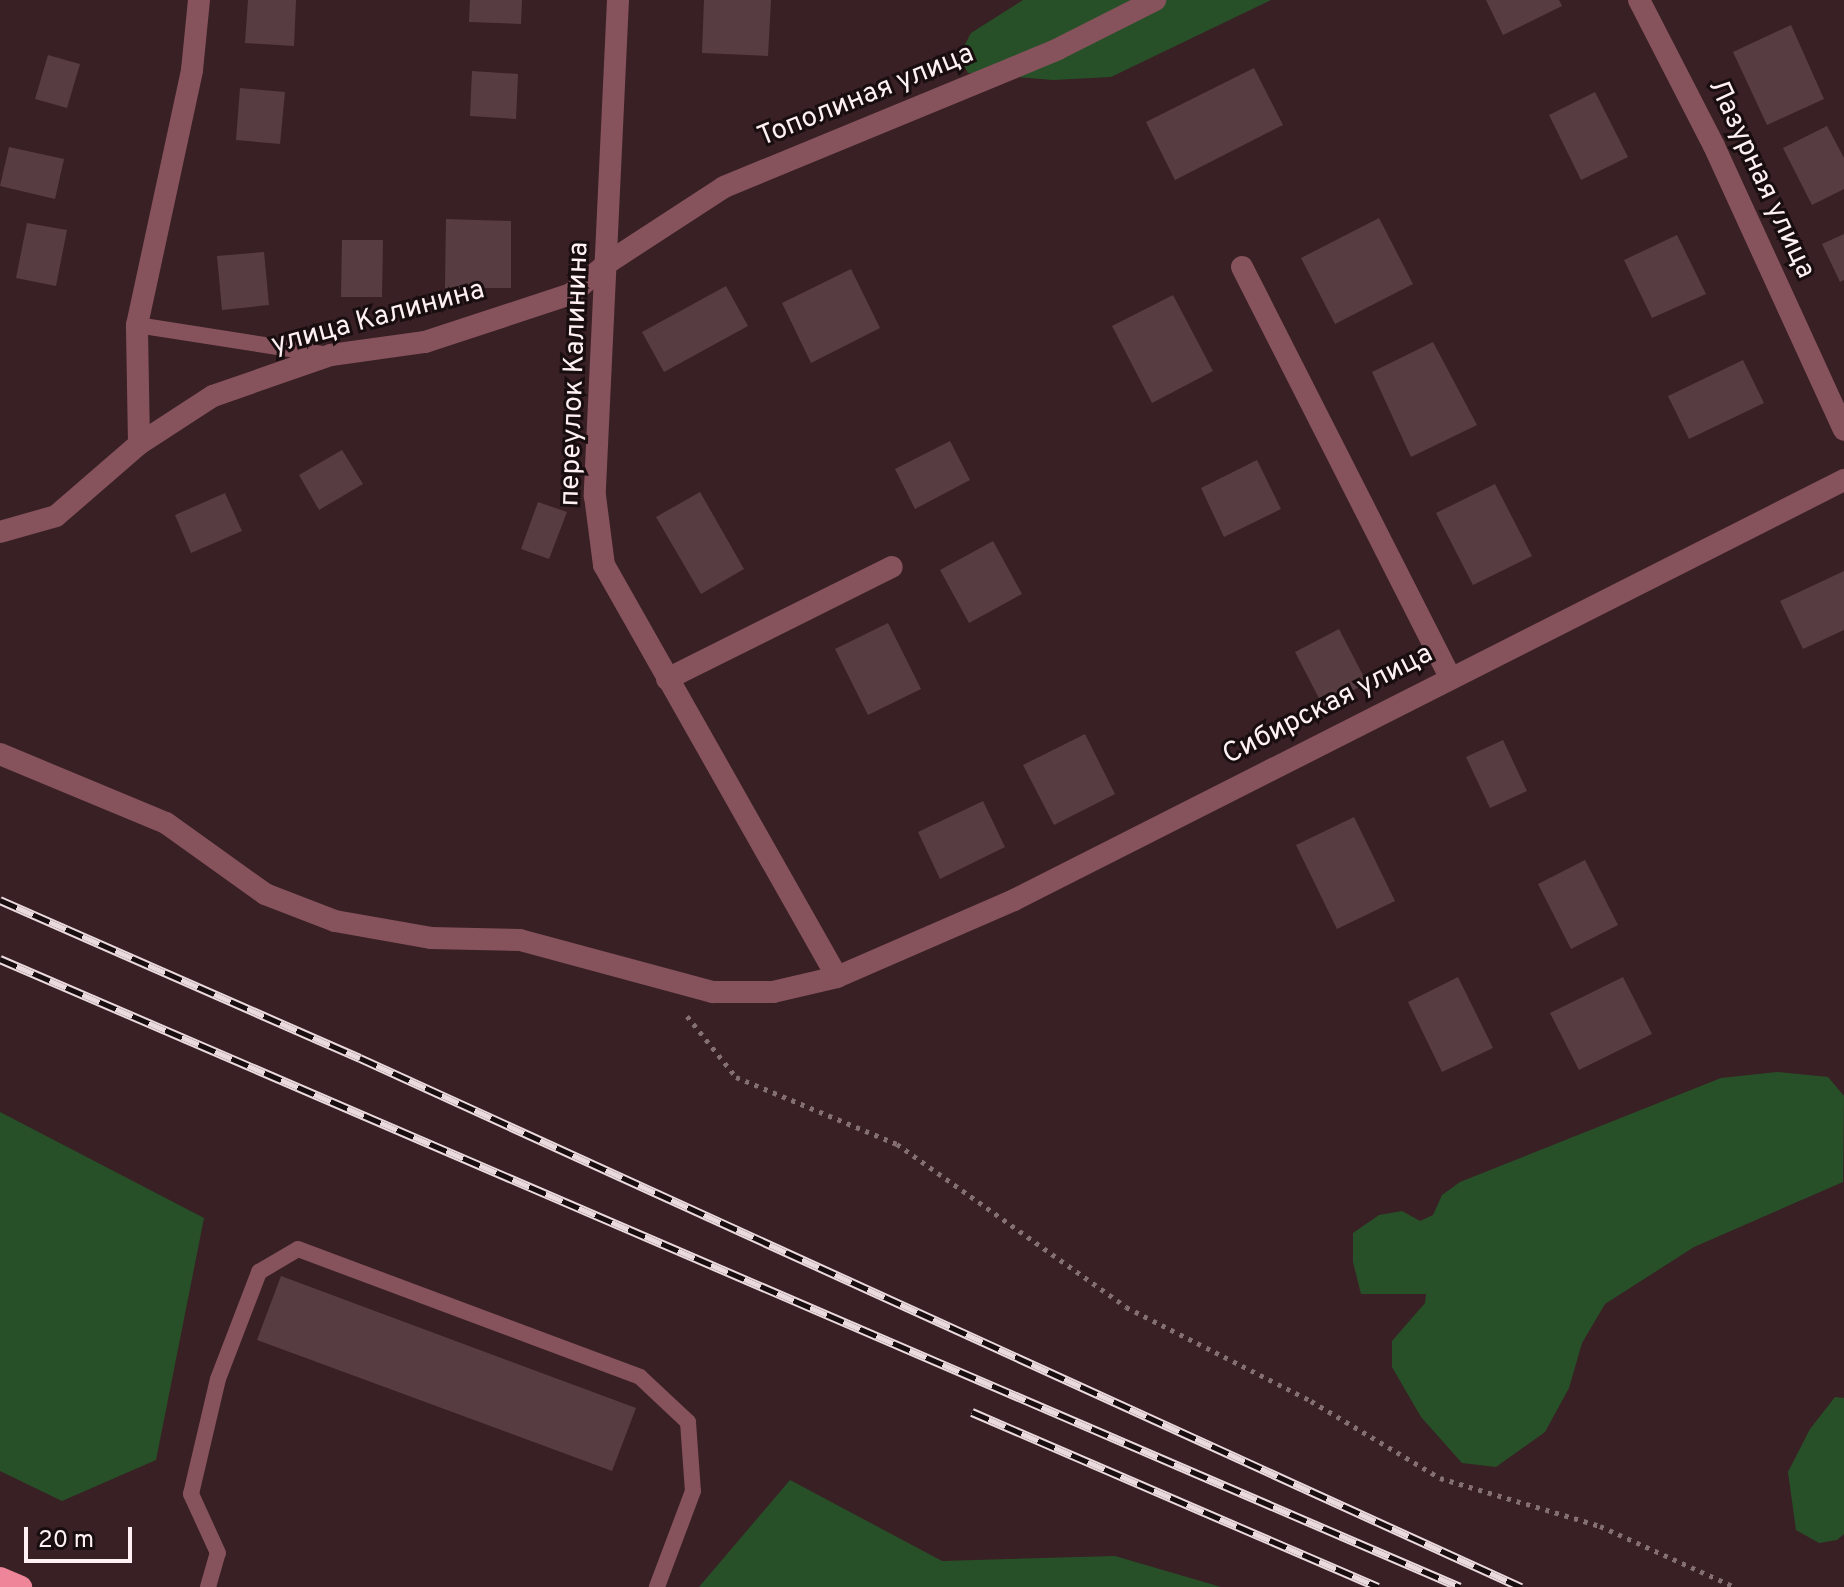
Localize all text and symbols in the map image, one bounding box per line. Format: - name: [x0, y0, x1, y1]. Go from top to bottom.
- street label: Тополиная улица: [753, 37, 979, 155]
- street label: Лазурная улица: [1700, 74, 1822, 284]
- street label: переулок Калинина: [554, 241, 596, 507]
- street label: улица Калинина: [268, 273, 488, 363]
- street label: Сибирская улица: [1217, 638, 1439, 772]
- scale bar: [28, 1511, 136, 1561]
- text: 20 m: [38, 1526, 94, 1556]

